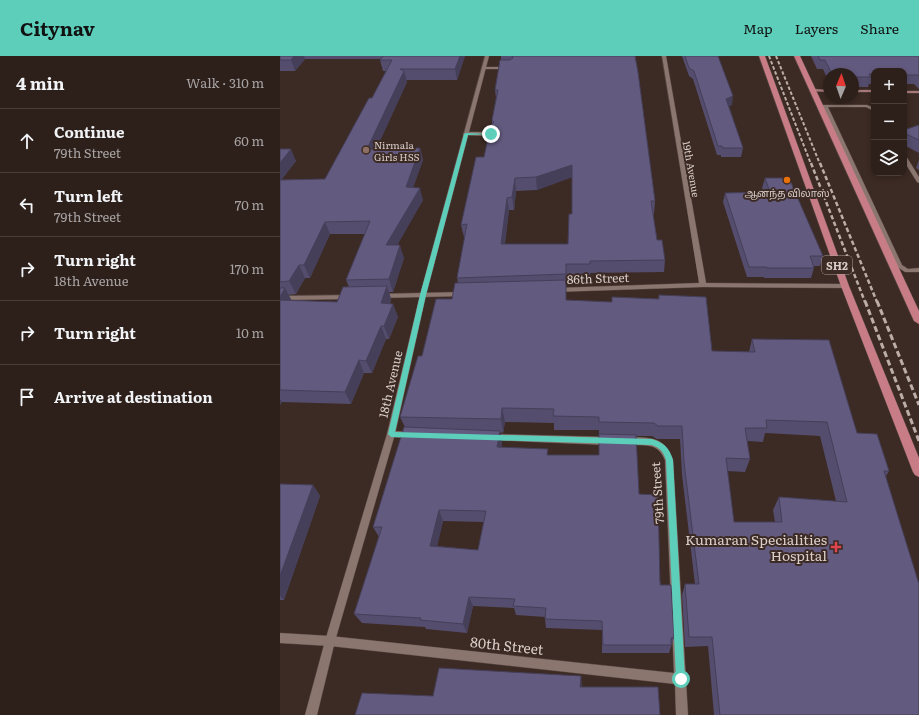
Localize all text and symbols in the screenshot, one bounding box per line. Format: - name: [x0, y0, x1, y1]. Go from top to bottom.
- text: Citynav: [20, 14, 95, 42]
- text: Map: [743, 18, 773, 38]
- text: Layers: [795, 18, 838, 38]
- text: Share: [860, 18, 899, 38]
- north arrow: [823, 68, 859, 104]
- map controls: [871, 68, 907, 176]
- button: +: [871, 68, 907, 104]
- text: 4 min: [16, 70, 65, 95]
- text: Walk · 310 m: [186, 73, 264, 92]
- button: −: [871, 104, 907, 140]
- text: Continue: [54, 120, 124, 143]
- route end: [482, 125, 500, 143]
- icon: ahead: [16, 130, 38, 152]
- text: 60 m: [234, 131, 264, 150]
- place label: Nirmala Girls HSS: [374, 137, 420, 164]
- street label: 19th Avenue: [680, 140, 704, 198]
- button: layers: [871, 140, 907, 176]
- text: 79th Street: [54, 143, 121, 162]
- marker: Nirmala Girls HSS: [361, 145, 371, 155]
- marker: ஆனந்த விலாஸ்: [782, 175, 792, 185]
- text: Turn left: [54, 184, 123, 207]
- place label: ஆனந்த விலாஸ்: [744, 185, 830, 200]
- icon: left: [16, 194, 38, 216]
- text: 70 m: [235, 195, 264, 214]
- text: 79th Street: [54, 207, 121, 226]
- text: Turn right: [54, 248, 136, 271]
- road number: SH2: [822, 256, 852, 274]
- icon: right: [16, 258, 38, 280]
- text: 170 m: [230, 259, 264, 278]
- street label: 86th Street: [566, 268, 630, 288]
- text: 18th Avenue: [54, 271, 129, 290]
- text: Turn right: [54, 321, 136, 344]
- icon: right: [16, 322, 38, 344]
- text: 10 m: [236, 323, 264, 342]
- street label: 18th Avenue: [373, 348, 407, 420]
- text: Arrive at destination: [54, 385, 213, 408]
- icon: arrive: [16, 386, 38, 408]
- street label: 79th Street: [646, 461, 668, 524]
- place label: Kumaran Specialities Hospital: [685, 529, 827, 565]
- marker: Kumaran Specialities Hospital: [830, 541, 842, 553]
- street label: 80th Street: [469, 631, 545, 659]
- route start: [672, 670, 690, 688]

